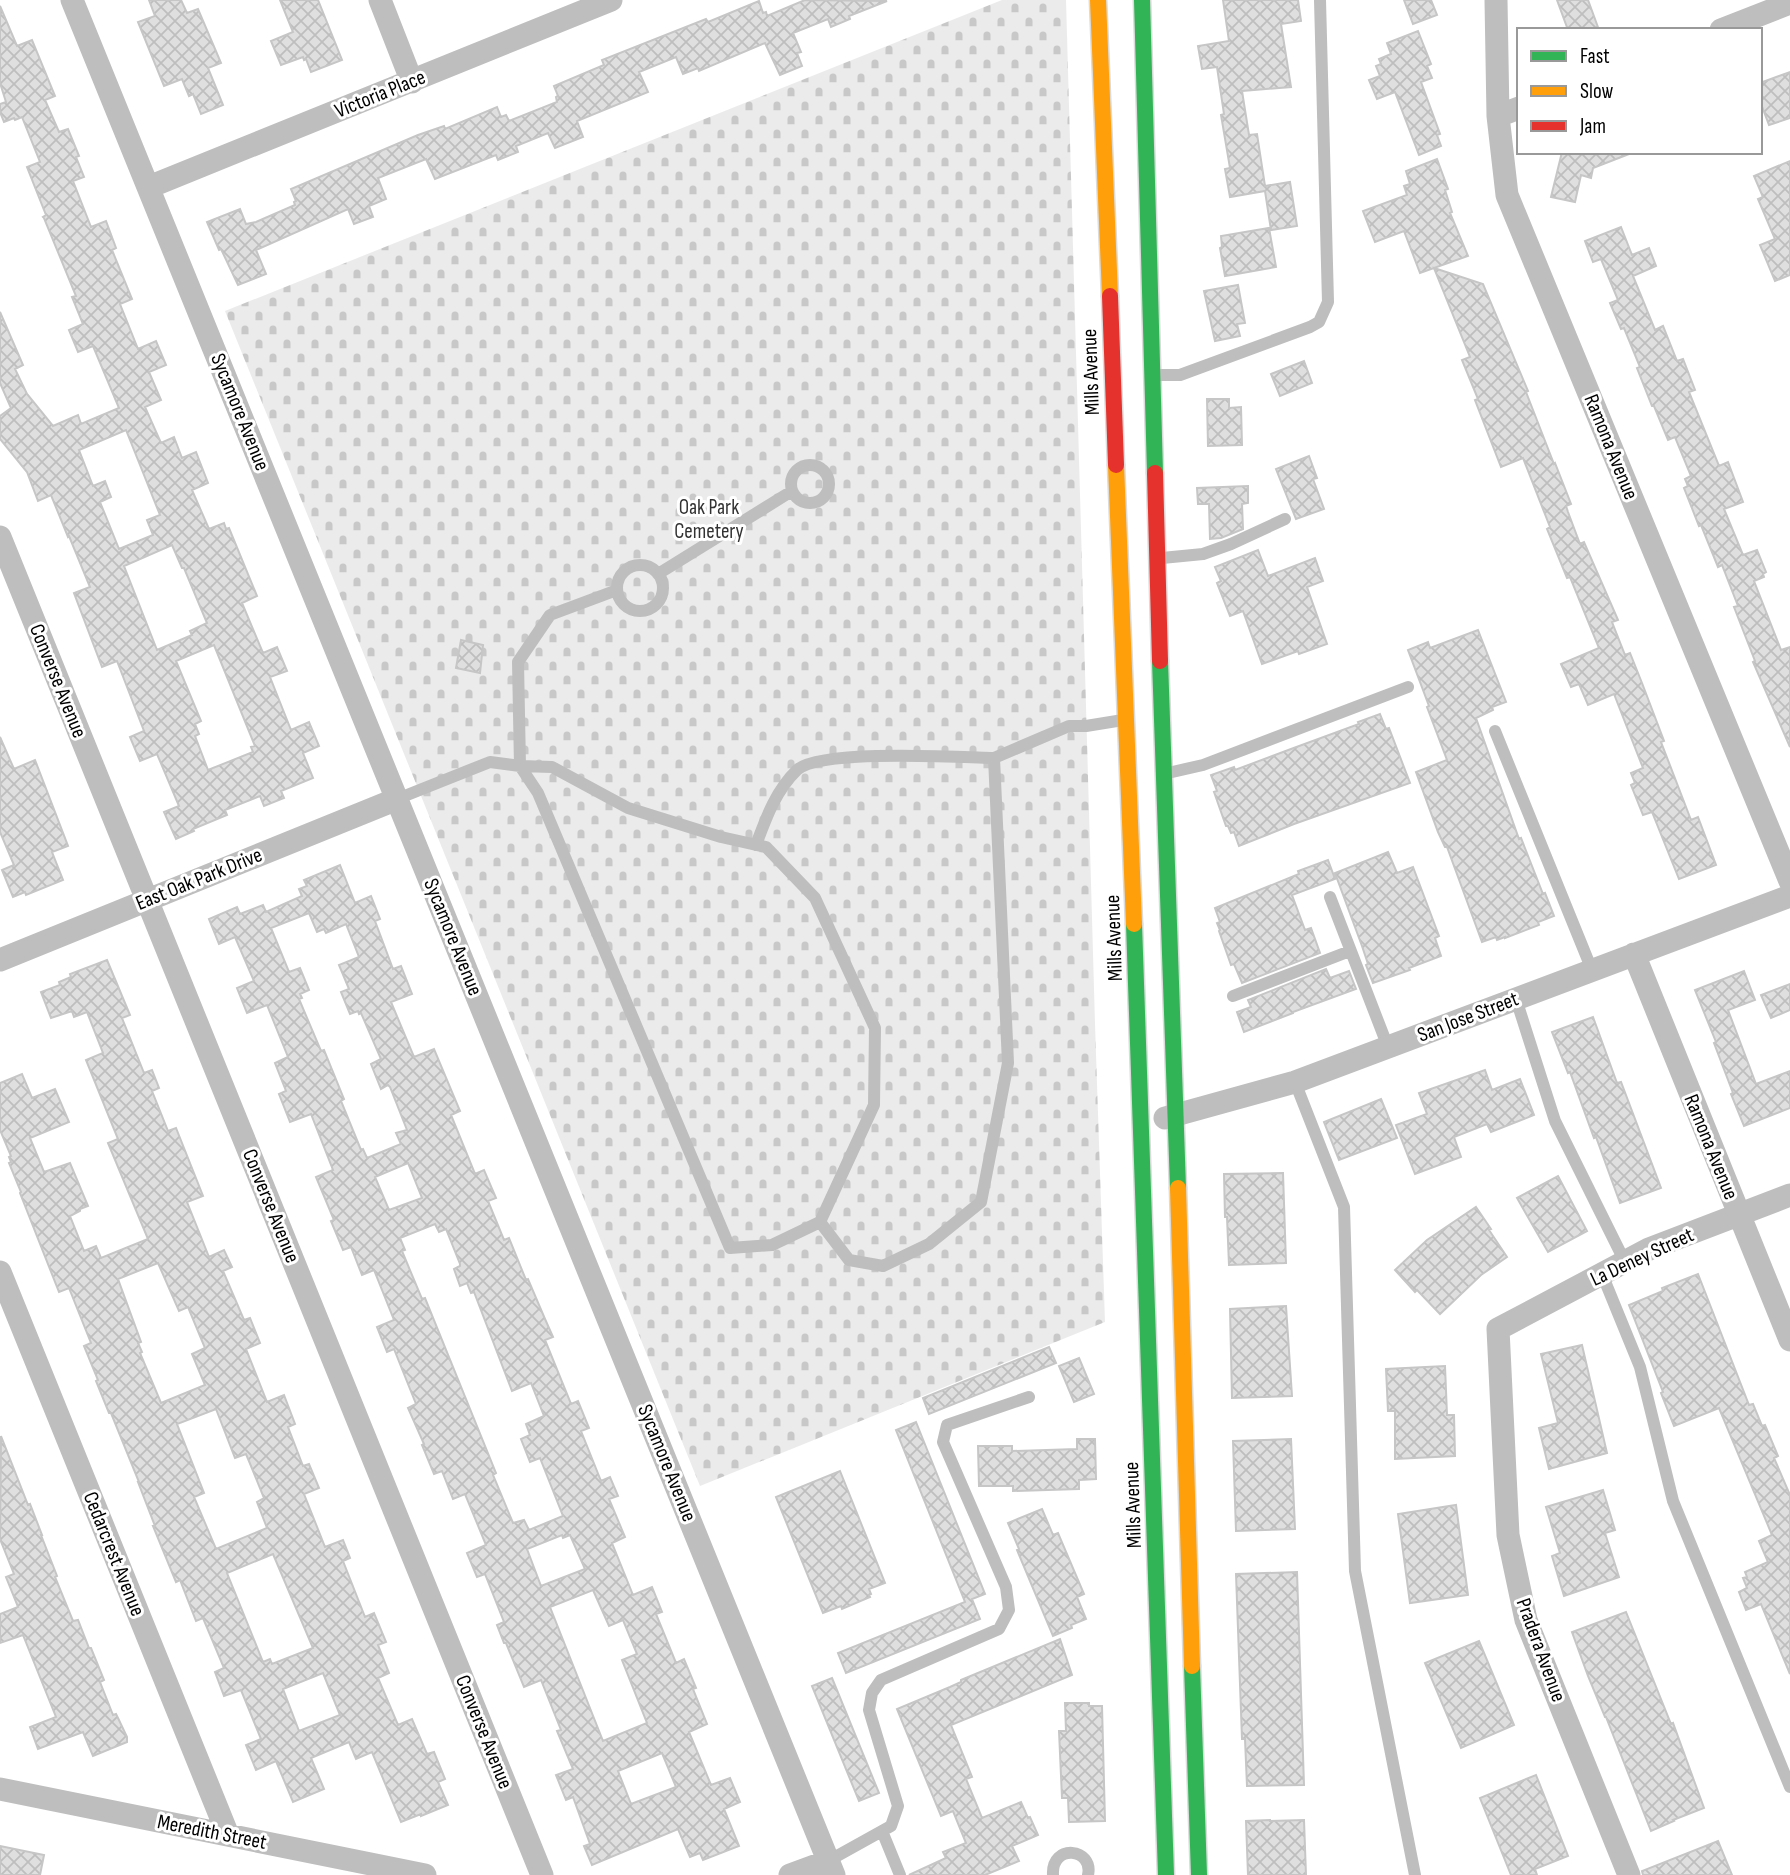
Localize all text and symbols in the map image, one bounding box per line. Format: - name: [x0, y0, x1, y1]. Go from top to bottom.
- legend: [1517, 28, 1762, 154]
- text: Fast: [1580, 44, 1610, 69]
- street label: Victoria Place: [331, 65, 429, 123]
- text: Slow: [1580, 79, 1614, 104]
- text: Jam: [1579, 114, 1606, 139]
- street label: Mills Avenue: [1077, 328, 1105, 416]
- street label: Sycamore Avenue: [205, 350, 275, 474]
- street label: Ramona Avenue: [1579, 391, 1643, 503]
- park label: Oak Park Cemetery: [674, 495, 744, 544]
- street label: Converse Avenue: [24, 620, 92, 742]
- street label: East Oak Park Drive: [132, 842, 266, 916]
- street label: Sycamore Avenue: [418, 875, 488, 999]
- street label: Mills Avenue: [1100, 894, 1128, 982]
- street label: San Jose Street: [1414, 986, 1522, 1048]
- street label: Ramona Avenue: [1679, 1091, 1743, 1203]
- street label: Converse Avenue: [237, 1145, 305, 1267]
- street label: La Deney Street: [1586, 1222, 1698, 1292]
- street label: Sycamore Avenue: [632, 1401, 702, 1525]
- street label: Mills Avenue: [1119, 1461, 1147, 1549]
- street label: Cedarcrest Avenue: [78, 1488, 150, 1620]
- street label: Pradera Avenue: [1511, 1595, 1571, 1705]
- street label: Converse Avenue: [450, 1671, 518, 1793]
- street label: Meredith Street: [155, 1809, 269, 1855]

